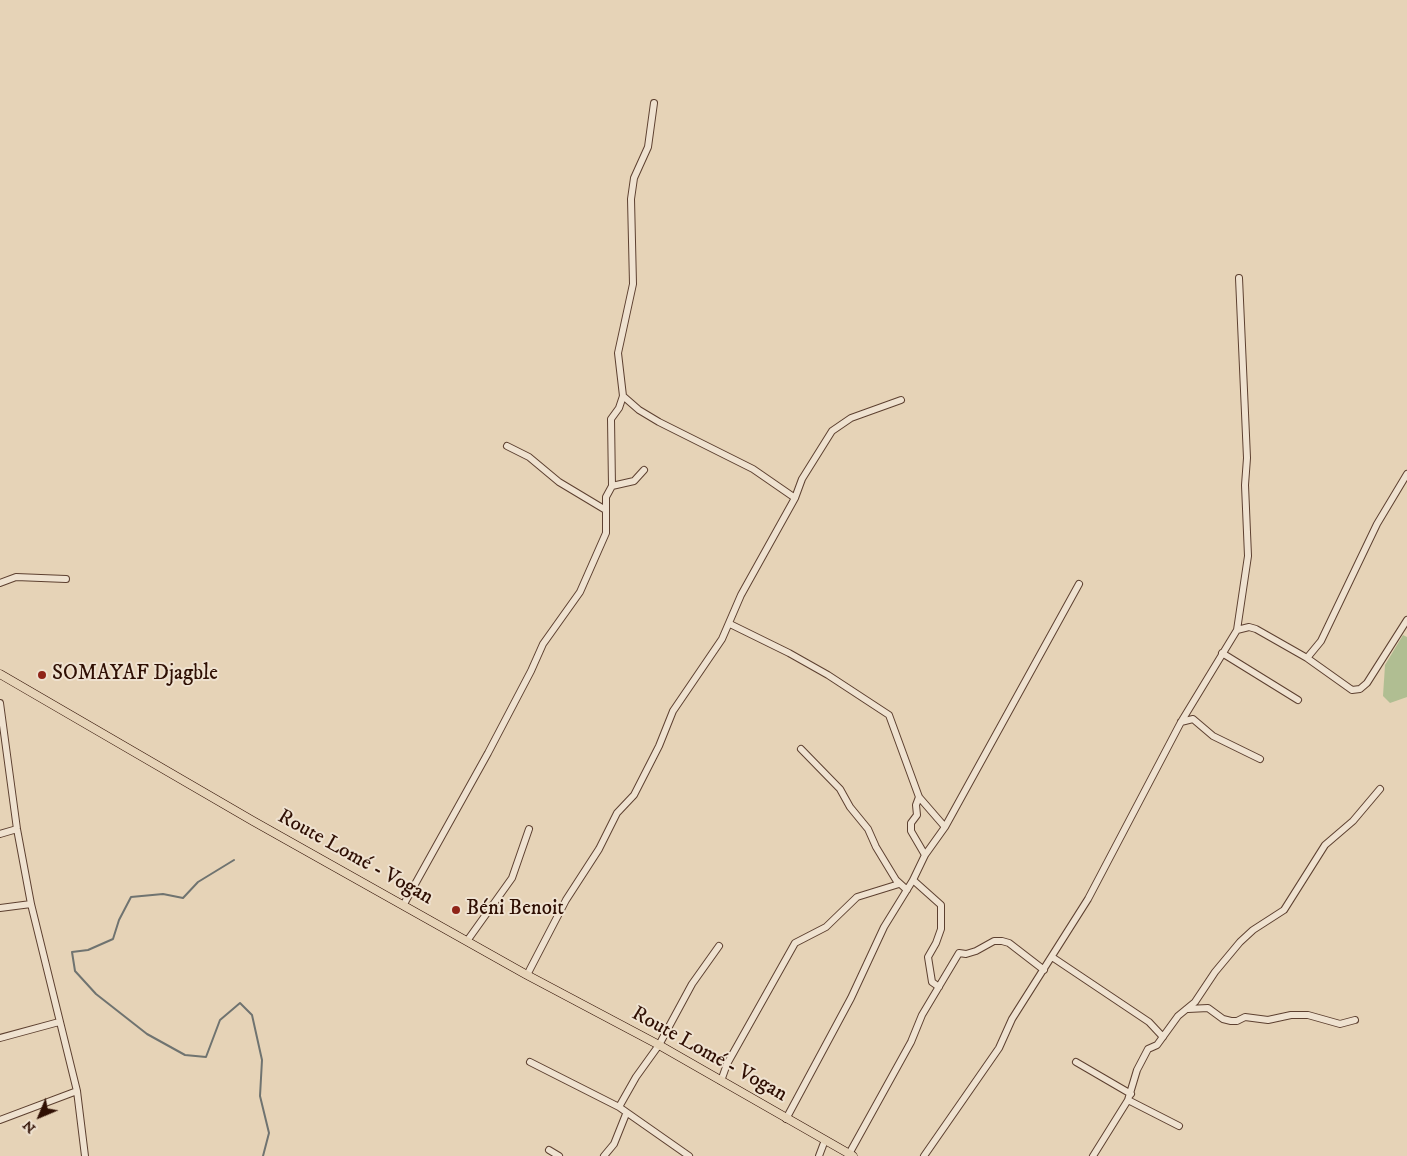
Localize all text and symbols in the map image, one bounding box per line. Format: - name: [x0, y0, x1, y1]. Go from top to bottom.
- place label: SOMAYAF Djagble: [52, 662, 218, 688]
- marker: SOMAYAF Djagble: [36, 669, 48, 681]
- street label: Route Lomé - Vogan: [273, 805, 437, 911]
- place label: Béni Benoit: [466, 897, 564, 923]
- marker: Béni Benoit: [450, 904, 462, 916]
- street label: Route Lomé - Vogan: [627, 1002, 791, 1108]
- north arrow: [15, 1091, 65, 1141]
- text: N: [19, 1116, 40, 1137]

